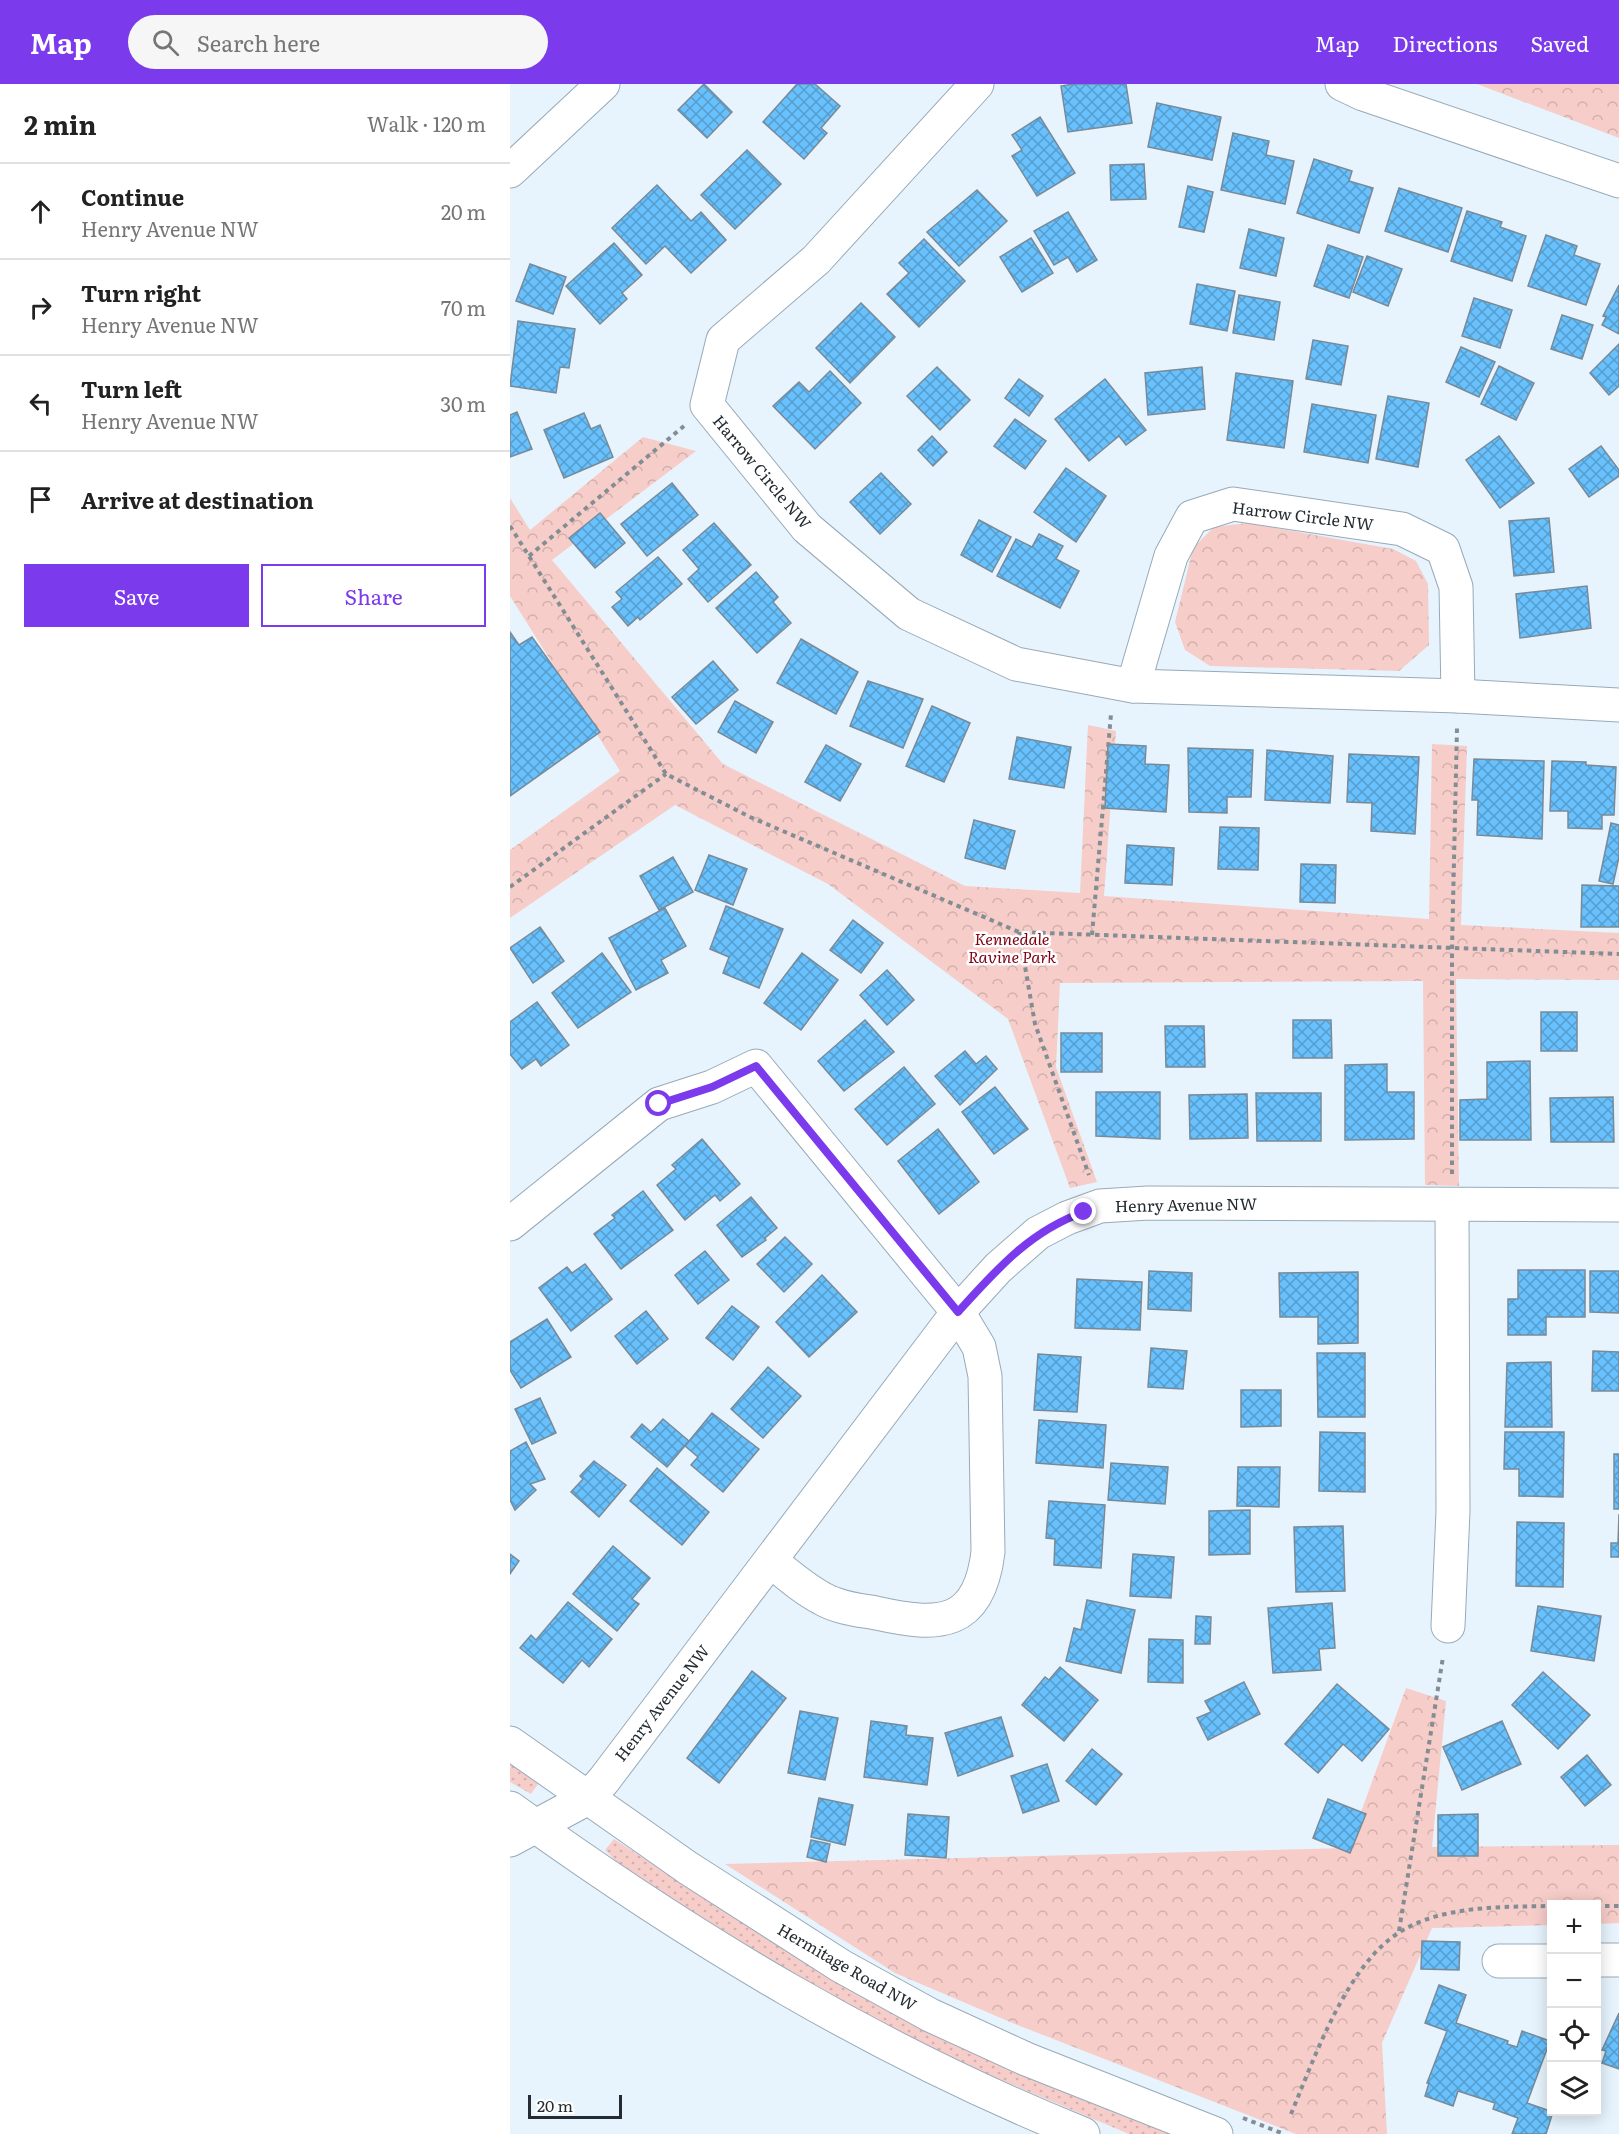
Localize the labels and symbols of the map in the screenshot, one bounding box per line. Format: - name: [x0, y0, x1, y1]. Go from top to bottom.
- street label: Harrow Circle NW: [708, 409, 818, 534]
- street label: Harrow Circle NW: [1231, 494, 1376, 536]
- park label: Kennedale Ravine Park: [968, 926, 1056, 968]
- route start: [645, 1090, 671, 1116]
- street label: Henry Avenue NW: [1115, 1191, 1258, 1217]
- route end: [1070, 1198, 1096, 1224]
- street label: Henry Avenue NW: [608, 1639, 715, 1766]
- street label: Hermitage Road NW: [773, 1916, 922, 2016]
- scale bar: [528, 2092, 622, 2120]

